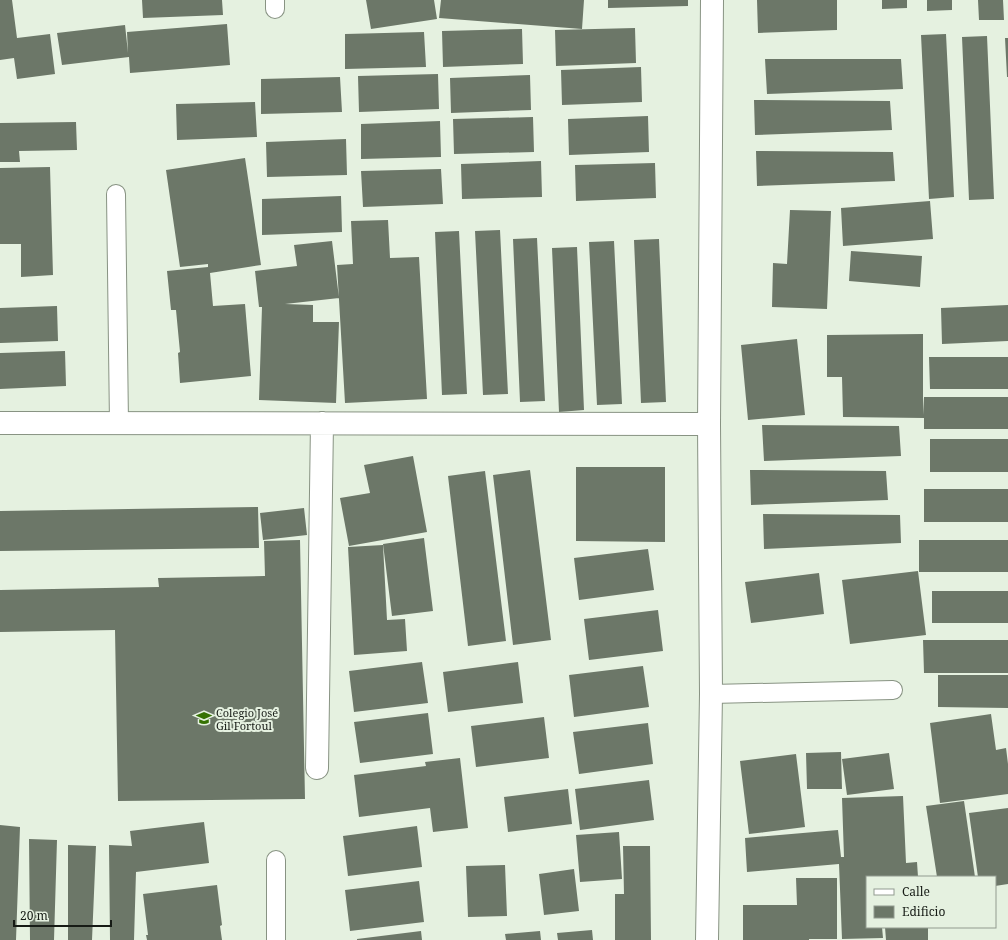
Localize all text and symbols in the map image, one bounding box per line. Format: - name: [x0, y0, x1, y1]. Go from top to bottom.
- place label: Colegio José Gil Fortoul: [216, 705, 278, 733]
- school or university icon: Colegio José Gil Fortoul: [195, 709, 213, 727]
- legend: [866, 876, 996, 928]
- text: Calle: [902, 883, 930, 900]
- scale bar: [14, 902, 111, 928]
- text: Edificio: [902, 903, 945, 920]
- text: 20 m: [20, 907, 48, 924]

